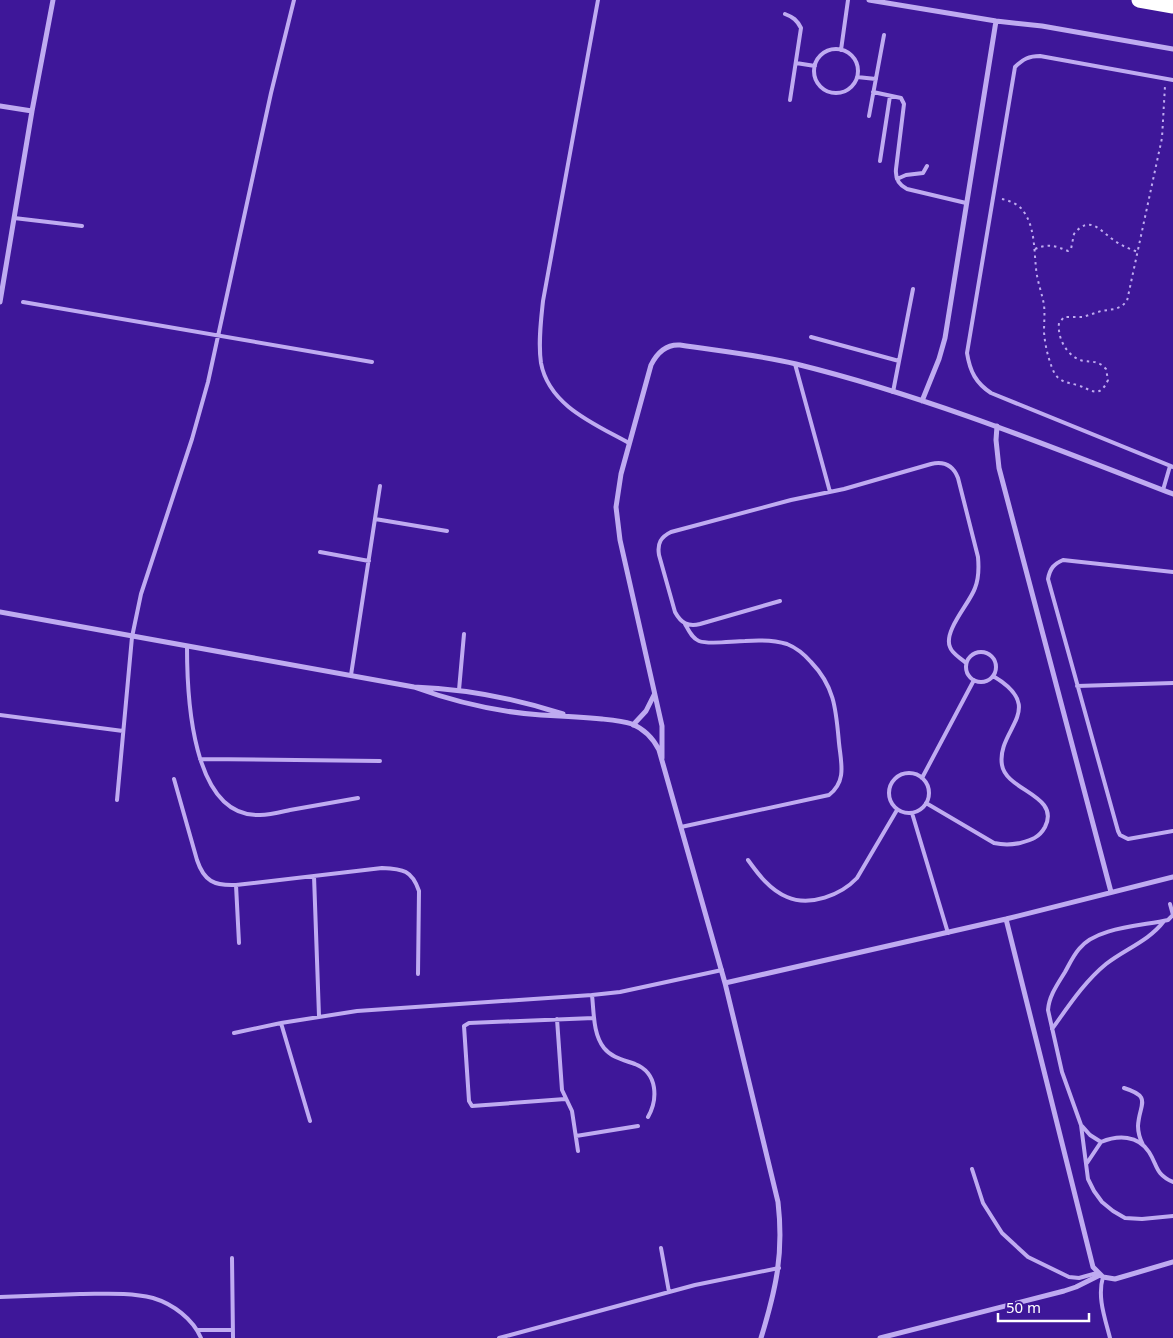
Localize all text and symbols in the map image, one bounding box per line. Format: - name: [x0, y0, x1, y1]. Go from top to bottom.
- scale bar: [998, 1290, 1089, 1322]
- text: 50 m: [1006, 1297, 1041, 1317]

